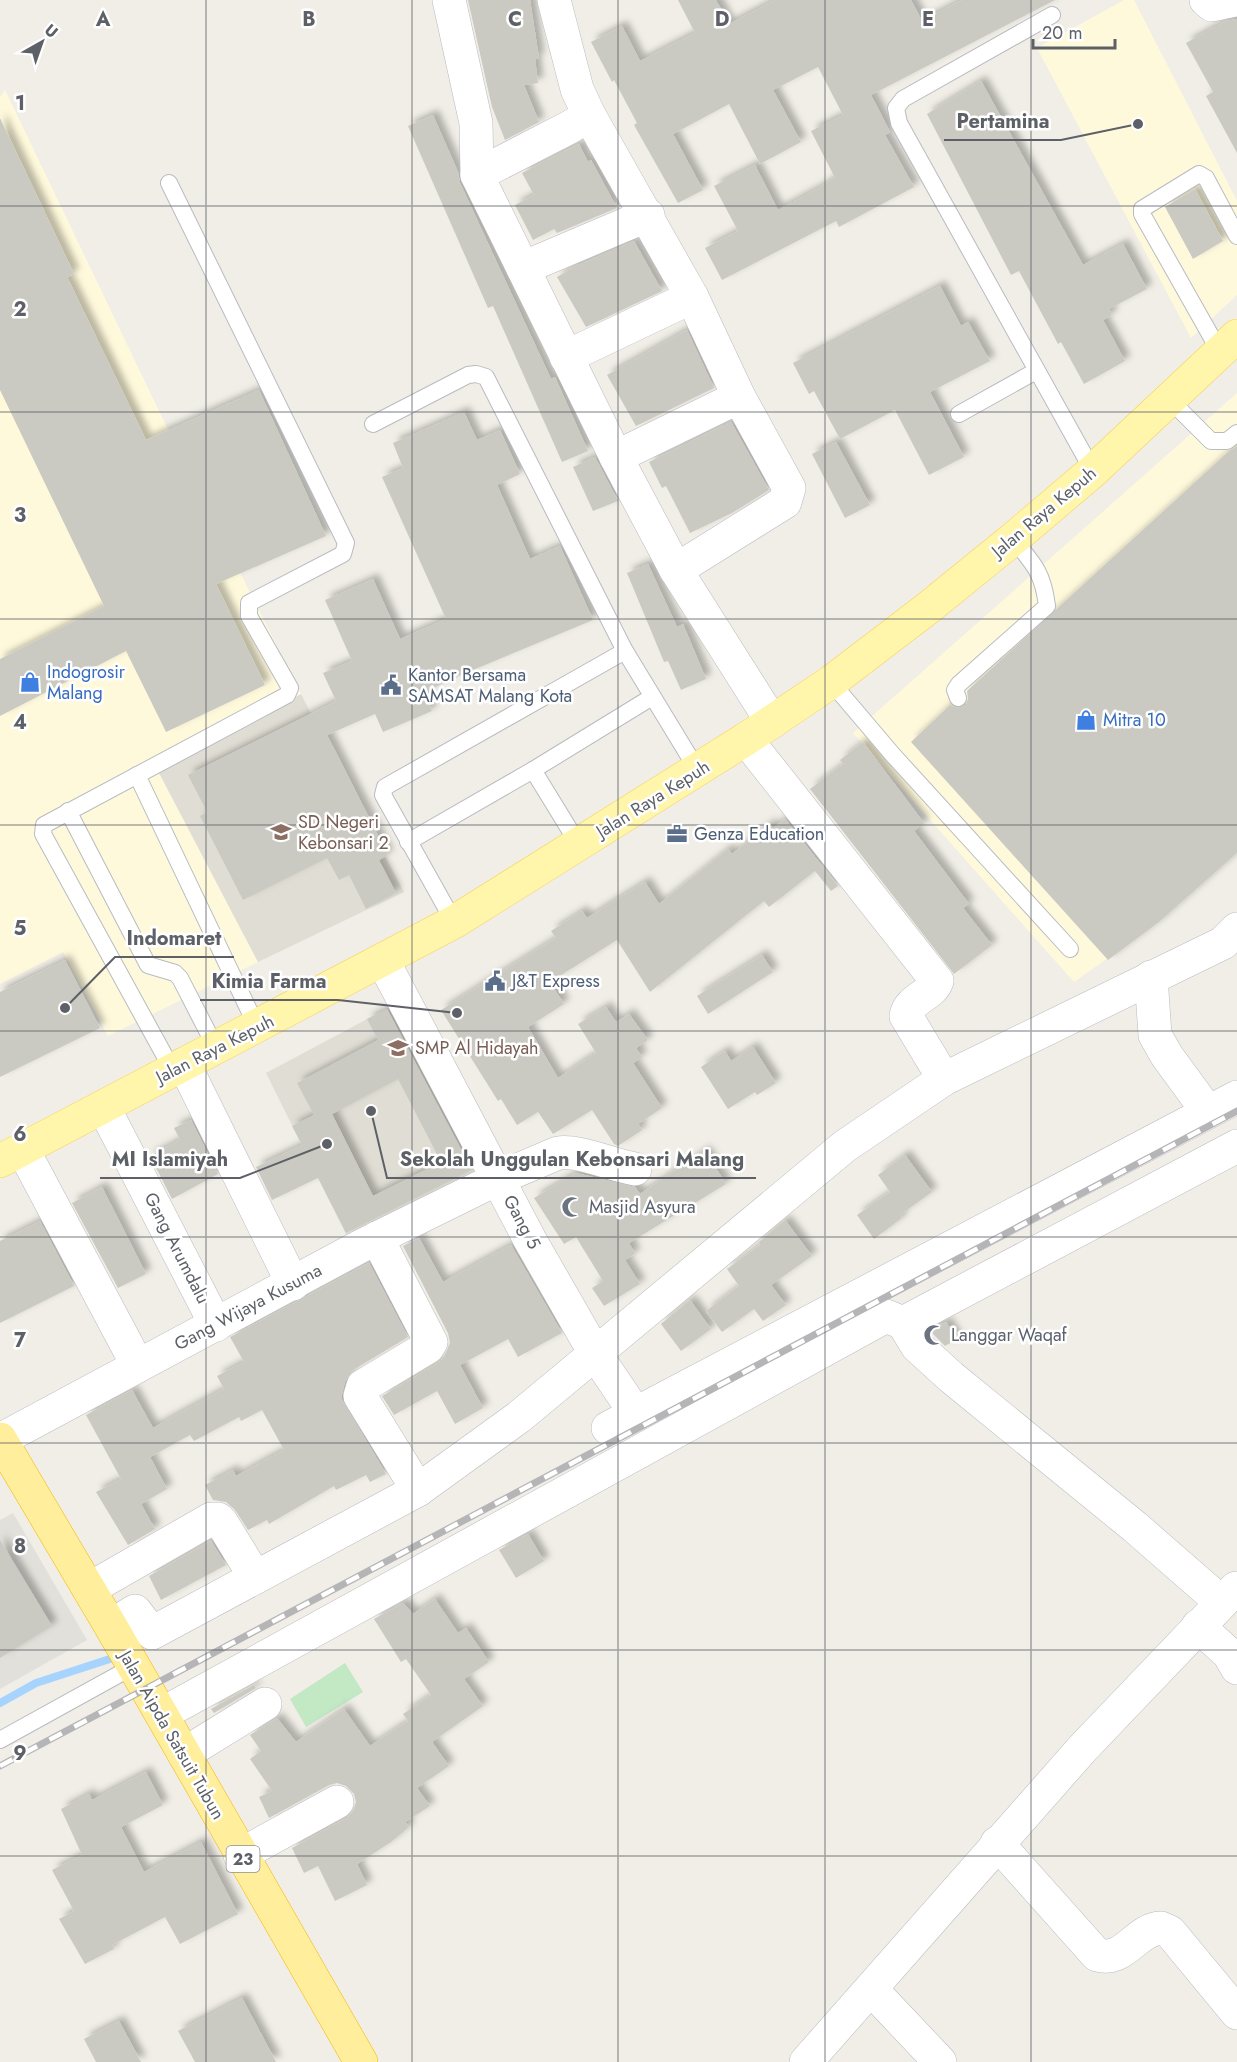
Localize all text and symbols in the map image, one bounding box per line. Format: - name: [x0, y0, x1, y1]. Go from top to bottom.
- text: A: [95, 5, 111, 34]
- text: B: [302, 5, 316, 34]
- text: C: [508, 5, 522, 34]
- text: D: [715, 5, 729, 34]
- text: E: [922, 5, 934, 34]
- north arrow: [12, 12, 72, 72]
- scale bar: [1033, 12, 1116, 50]
- text: U: [40, 18, 63, 43]
- text: 20 m: [1042, 20, 1082, 46]
- text: 1: [15, 89, 25, 118]
- callout: Pertamina: [944, 102, 1061, 140]
- text: Pertamina: [957, 107, 1049, 136]
- text: 2: [13, 295, 27, 324]
- street label: Jalan Raya Kepuh: [985, 460, 1102, 565]
- text: 3: [14, 501, 26, 530]
- place label: Indogrosir Malang: [47, 659, 126, 706]
- place label: Kantor Bersama SAMSAT Malang Kota: [408, 662, 572, 709]
- shop icon: Indogrosir Malang: [18, 670, 42, 694]
- public building icon: Kantor Bersama SAMSAT Malang Kota: [379, 673, 403, 697]
- place label: Mitra 10: [1103, 707, 1166, 733]
- text: 4: [13, 708, 27, 737]
- shop icon: Mitra 10: [1074, 708, 1098, 732]
- street label: Jalan Raya Kepuh: [590, 754, 715, 845]
- place label: SD Negeri Kebonsari 2: [298, 809, 389, 856]
- school or university icon: SD Negeri Kebonsari 2: [269, 820, 293, 844]
- place label: Genza Education: [694, 821, 824, 847]
- office icon: Genza Education: [665, 822, 689, 846]
- text: 5: [14, 914, 27, 943]
- callout: Indomaret: [115, 919, 234, 957]
- text: Indomaret: [127, 924, 222, 953]
- callout: Kimia Farma: [200, 962, 338, 1000]
- text: Kimia Farma: [212, 967, 326, 996]
- place label: J&T Express: [510, 968, 600, 994]
- public building icon: J&T Express: [483, 969, 507, 993]
- street label: Jalan Raya Kepuh: [150, 1008, 279, 1091]
- place label: SMP Al Hidayah: [415, 1035, 539, 1061]
- school or university icon: SMP Al Hidayah: [386, 1036, 410, 1060]
- text: 6: [13, 1120, 27, 1149]
- callout: MI Islamiyah: [100, 1140, 240, 1178]
- callout: Sekolah Unggulan Kebonsari Malang: [387, 1140, 756, 1178]
- text: MI Islamiyah: [112, 1145, 228, 1174]
- text: Sekolah Unggulan Kebonsari Malang: [400, 1145, 744, 1174]
- street label: Gang Arumdalu: [138, 1188, 216, 1308]
- street label: Gang 5: [497, 1190, 547, 1254]
- place label: Masjid Asyura: [589, 1194, 696, 1220]
- mosque icon: Masjid Asyura: [560, 1195, 584, 1219]
- street label: Gang Wijaya Kusuma: [170, 1257, 326, 1357]
- place label: Langgar Waqaf: [951, 1322, 1068, 1348]
- mosque icon: Langgar Waqaf: [922, 1323, 946, 1347]
- text: 7: [14, 1326, 27, 1355]
- text: 8: [14, 1532, 26, 1561]
- street label: Jalan Aipda Satsuit Tubun: [112, 1644, 231, 1824]
- text: 9: [13, 1739, 27, 1768]
- road number: 23: [226, 1846, 260, 1872]

